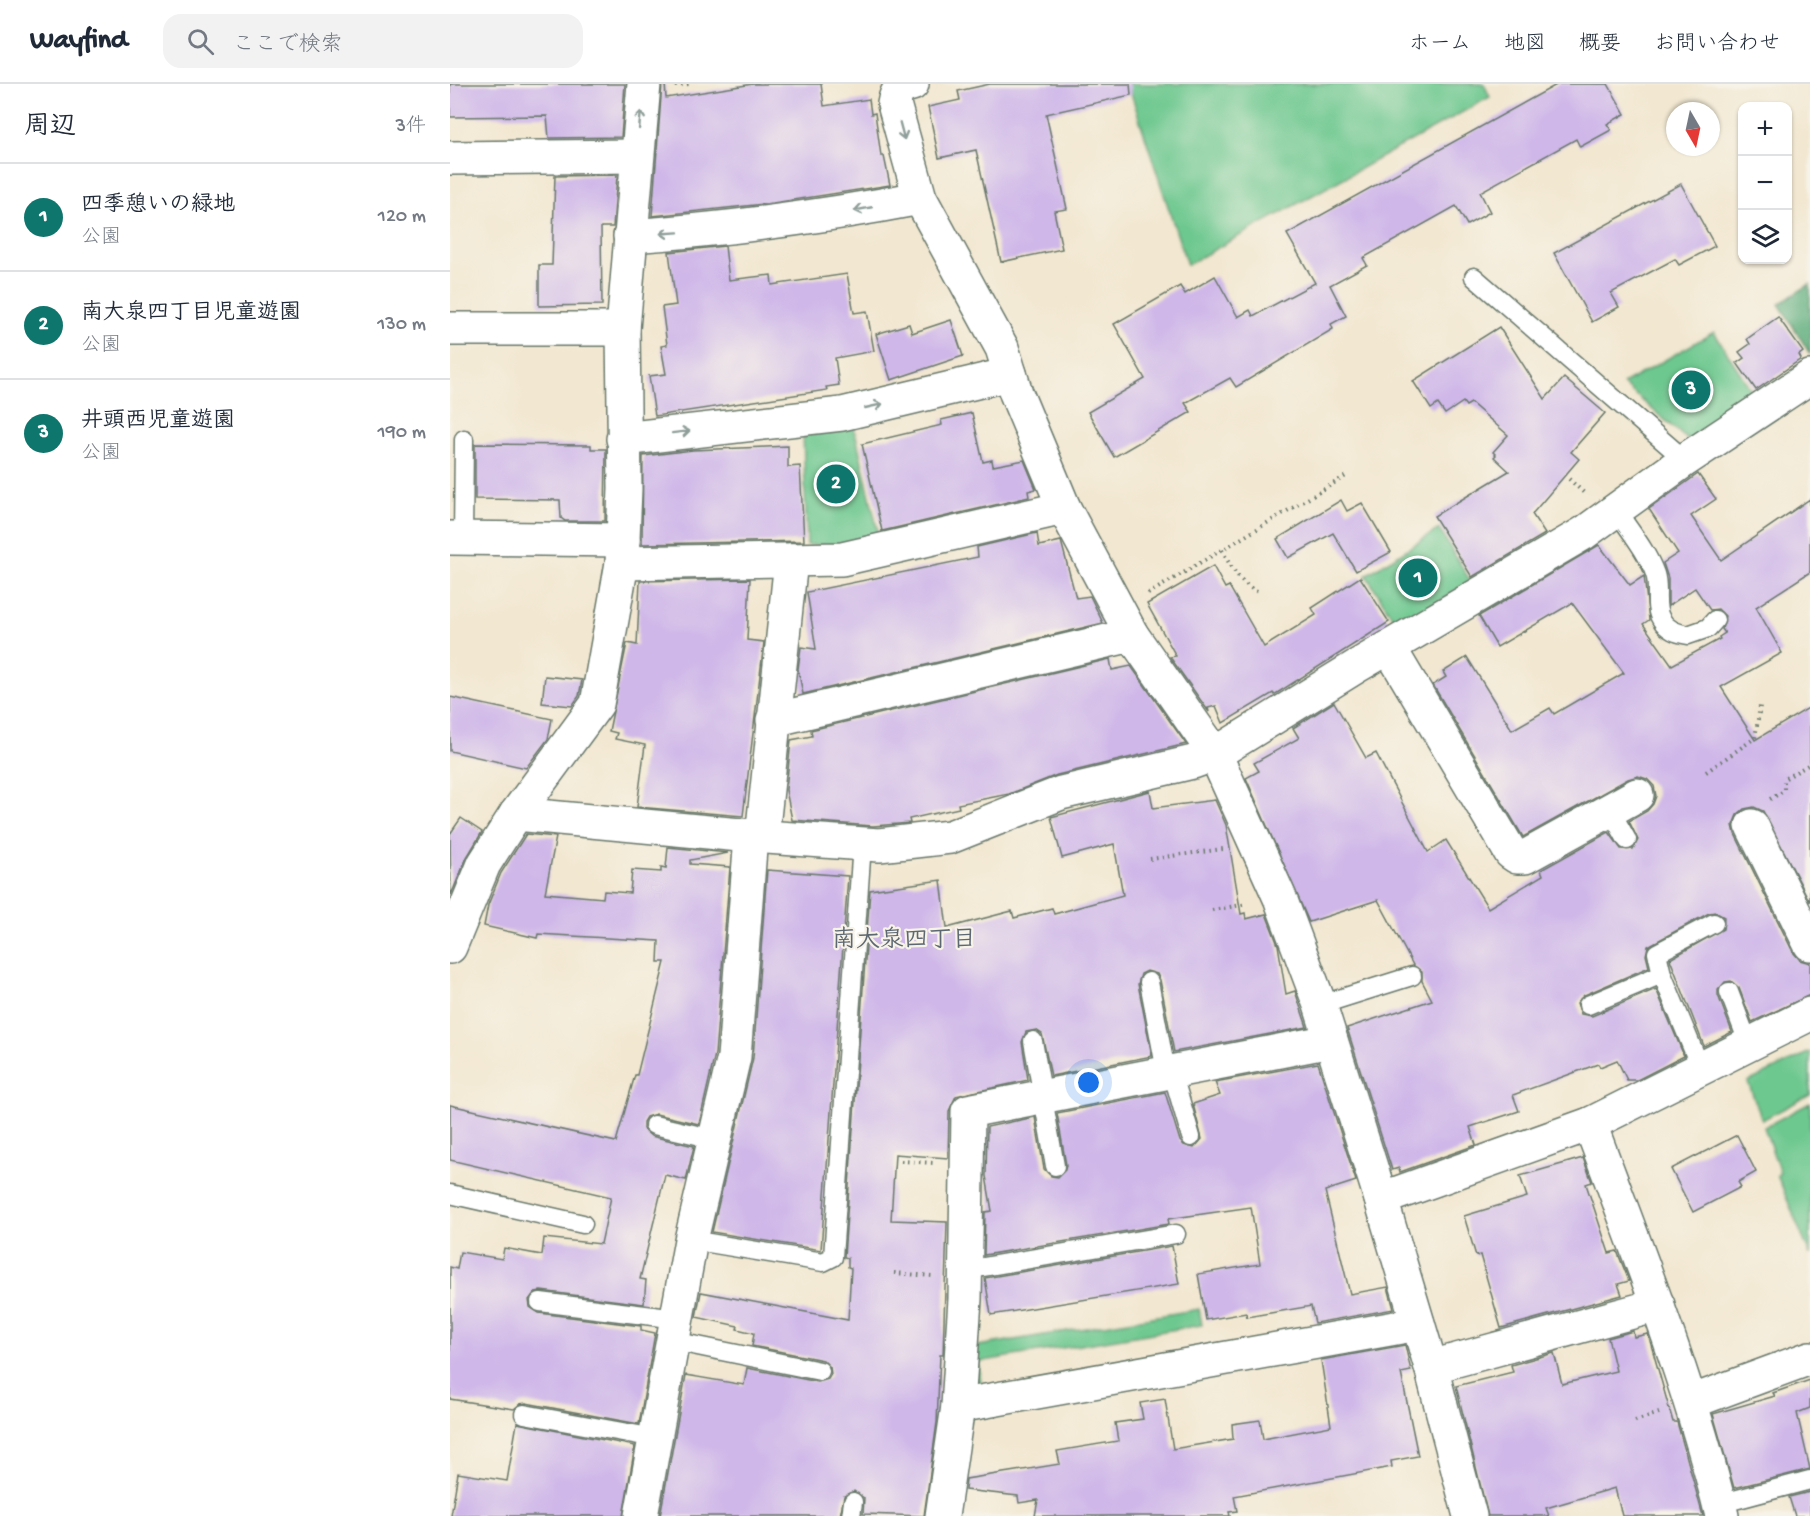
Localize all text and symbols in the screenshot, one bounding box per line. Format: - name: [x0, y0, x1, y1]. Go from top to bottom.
- search box: [163, 14, 583, 68]
- text: Wayfind: [30, 25, 127, 58]
- icon: search: [184, 25, 217, 58]
- text: ここで検索: [232, 33, 343, 59]
- text: ホーム: [1409, 33, 1471, 58]
- text: 地図: [1504, 33, 1546, 58]
- text: 概要: [1579, 33, 1621, 58]
- text: お問い合わせ: [1654, 33, 1780, 58]
- north arrow: [1666, 102, 1720, 156]
- map controls: [1738, 102, 1792, 264]
- button: +: [1738, 102, 1792, 156]
- one-way arrow: [635, 110, 646, 130]
- text: 周辺: [24, 113, 76, 144]
- text: 3件: [396, 116, 426, 139]
- one-way arrow: [896, 121, 908, 140]
- button: −: [1738, 156, 1792, 210]
- text: 四季憩いの緑地: [81, 193, 235, 219]
- one-way arrow: [854, 204, 873, 215]
- text: 1: [39, 206, 48, 229]
- text: 120 m: [378, 206, 426, 229]
- button: layers: [1738, 210, 1792, 264]
- text: 公園: [81, 227, 121, 250]
- one-way arrow: [660, 228, 680, 239]
- text: 南大泉四丁目児童遊園: [81, 301, 301, 327]
- text: 2: [39, 314, 48, 337]
- text: 130 m: [377, 314, 426, 337]
- text: 公園: [81, 335, 121, 358]
- pin: 3: [1672, 368, 1710, 412]
- one-way arrow: [865, 400, 884, 412]
- text: 井頭西児童遊園: [81, 409, 235, 435]
- text: 3: [38, 422, 49, 445]
- text: 190 m: [378, 422, 426, 445]
- one-way arrow: [671, 426, 691, 437]
- text: 公園: [81, 443, 121, 466]
- pin: 2: [816, 462, 856, 506]
- pin: 1: [1398, 556, 1438, 600]
- district label: 南大泉四丁目: [832, 926, 976, 956]
- your location: [1074, 1068, 1103, 1097]

